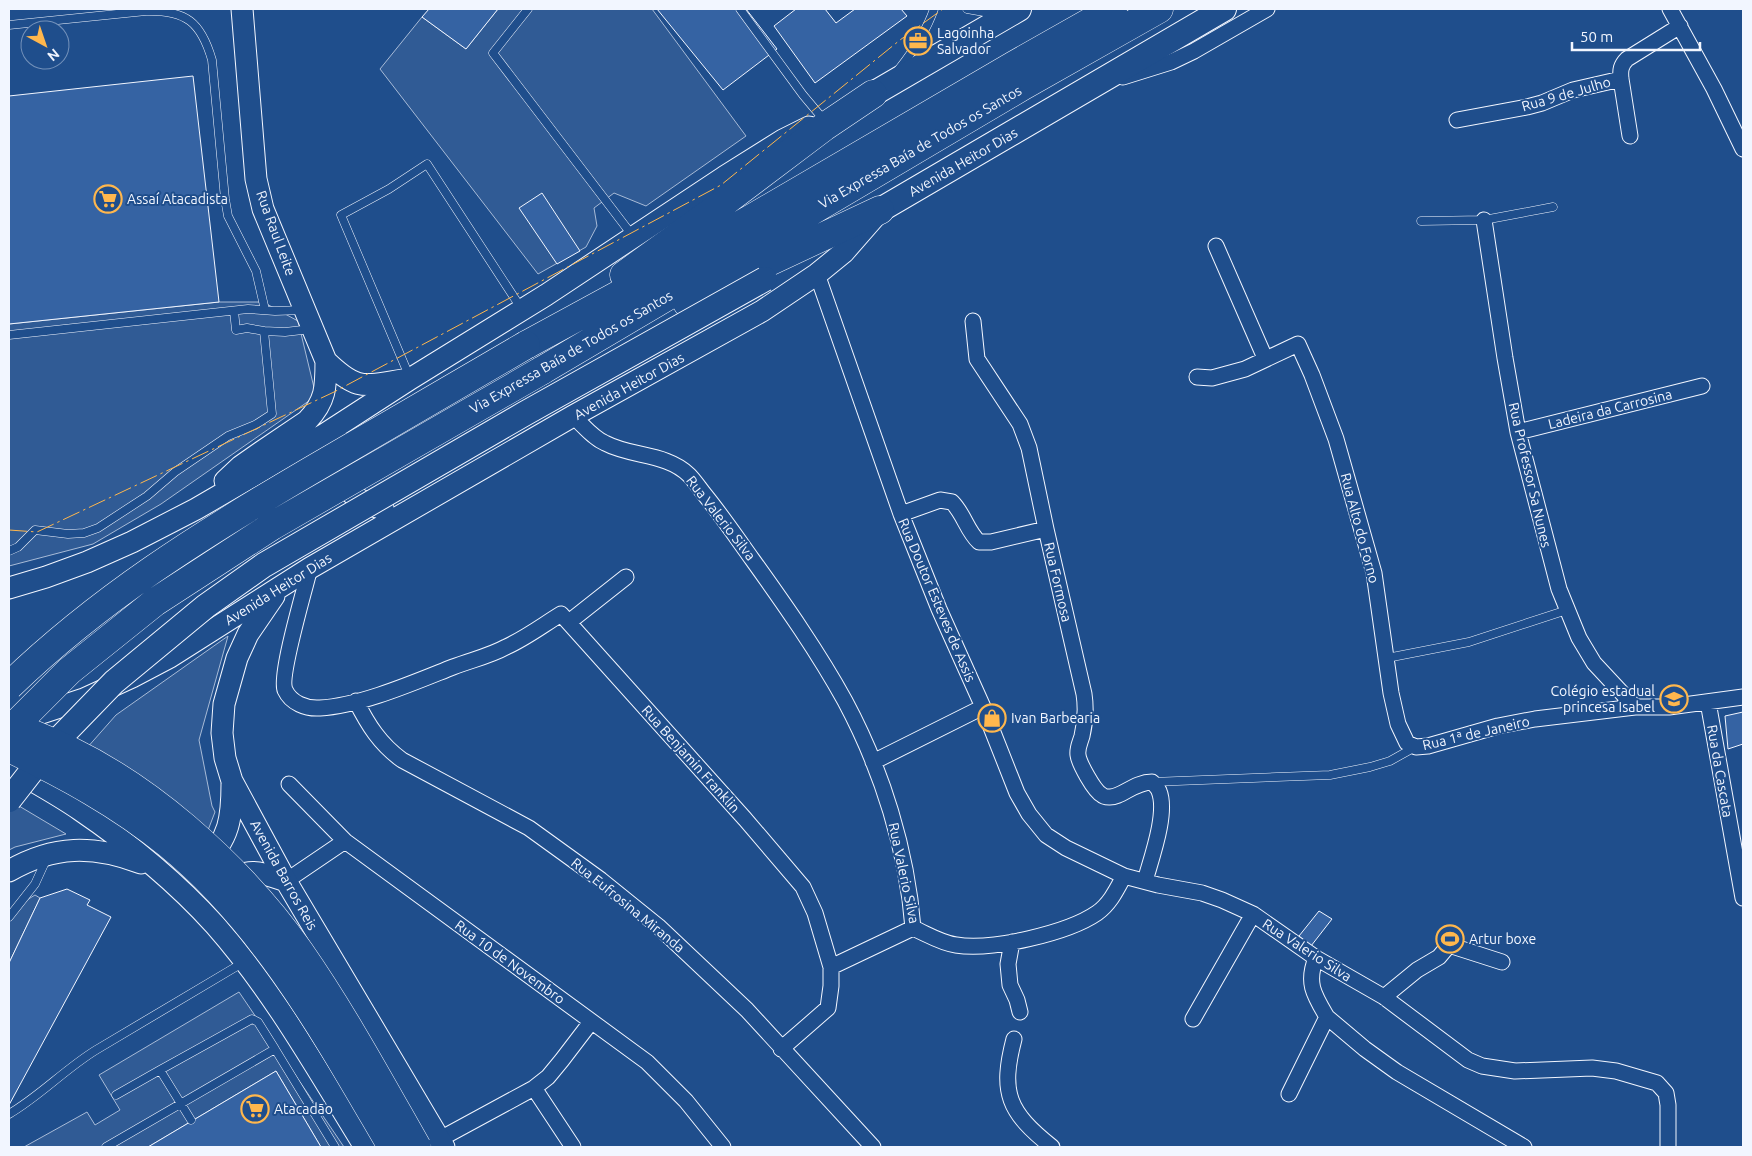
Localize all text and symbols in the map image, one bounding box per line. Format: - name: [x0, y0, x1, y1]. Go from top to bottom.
- north arrow: [20, 20, 70, 70]
- scale bar: [1572, 20, 1700, 52]
- place label: Lagoinha Salvador: [937, 25, 994, 57]
- office icon: Lagoinha Salvador: [903, 26, 933, 56]
- text: 50 m: [1580, 28, 1613, 45]
- text: N: [44, 45, 63, 64]
- street label: Rua 9 de Julho: [1520, 74, 1612, 114]
- street label: Via Expressa Baía de Todos os Santos: [816, 82, 1024, 212]
- street label: Avenida Heitor Dias: [906, 124, 1020, 200]
- supermarket icon: Assaí Atacadista: [93, 184, 123, 214]
- street label: Rua Raul Leite: [253, 188, 299, 278]
- place label: Assaí Atacadista: [127, 191, 228, 207]
- street label: Via Expressa Baía de Todos os Santos: [467, 287, 675, 417]
- street label: Avenida Heitor Dias: [571, 349, 687, 423]
- street label: Ladeira da Carrosina: [1546, 386, 1674, 432]
- street label: Rua Professor Sa Nunes: [1506, 401, 1554, 549]
- street label: Rua Alto do Forno: [1338, 471, 1382, 585]
- street label: Rua Valerio Silva: [683, 473, 759, 563]
- street label: Rua Doutor Esteves de Assis: [895, 516, 979, 684]
- street label: Rua Formosa: [1041, 540, 1075, 624]
- street label: Avenida Heitor Dias: [222, 550, 334, 628]
- place label: Colégio estadual princesa Isabel: [1550, 683, 1655, 715]
- school or university icon: Colégio estadual princesa Isabel: [1659, 684, 1689, 714]
- street label: Rua Benjamin Franklin: [639, 702, 743, 816]
- shop icon: Ivan Barbearia: [977, 703, 1007, 733]
- place label: Ivan Barbearia: [1011, 710, 1100, 726]
- street label: Rua 1ª de Janeiro: [1421, 713, 1531, 753]
- street label: Rua da Cascata: [1704, 723, 1736, 819]
- street label: Avenida Barros Reis: [247, 817, 321, 933]
- street label: Rua Valerio Silva: [885, 821, 923, 925]
- street label: Rua Eufrosina Miranda: [568, 854, 688, 956]
- street label: Rua Valerio Silva: [1260, 915, 1354, 985]
- street label: Rua 10 de Novembro: [452, 917, 568, 1007]
- sports icon: Artur boxe: [1435, 924, 1465, 954]
- place label: Artur boxe: [1469, 931, 1536, 947]
- supermarket icon: Atacadão: [240, 1094, 270, 1124]
- place label: Atacadão: [274, 1101, 333, 1117]

